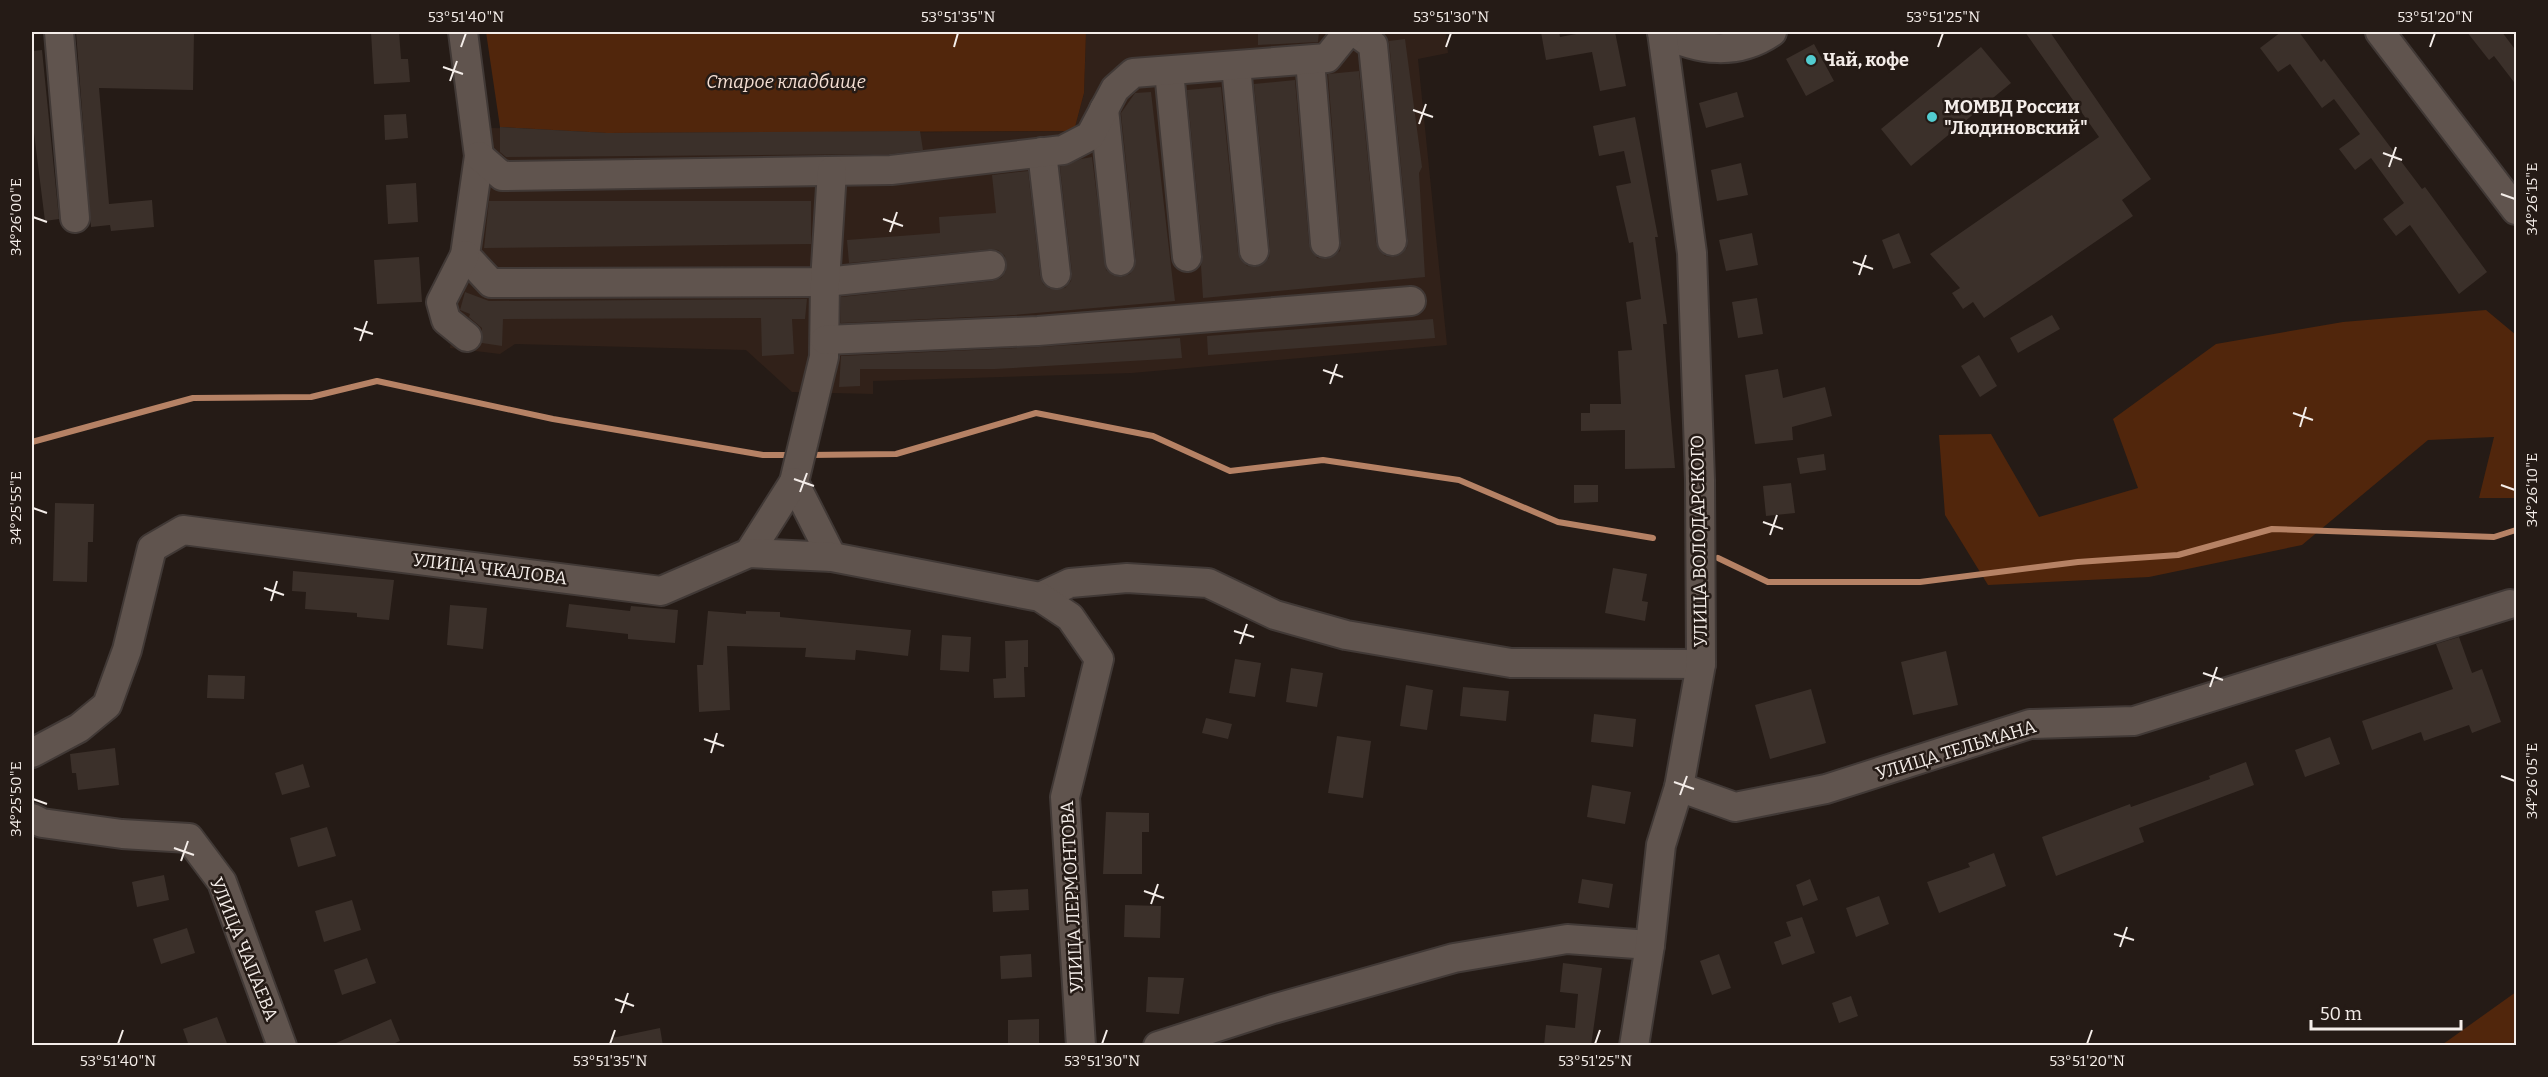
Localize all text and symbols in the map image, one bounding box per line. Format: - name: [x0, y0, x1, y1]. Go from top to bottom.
- text: 53°51'40"N: [428, 8, 504, 26]
- text: 53°51'35"N: [921, 8, 995, 26]
- text: 53°51'30"N: [1413, 8, 1489, 26]
- text: 53°51'25"N: [1906, 8, 1980, 26]
- text: 53°51'20"N: [2397, 8, 2473, 26]
- place label: Чай, кофе: [1823, 49, 1909, 71]
- marker: Чай, кофе: [1804, 53, 1818, 67]
- park label: Старое кладбище: [706, 71, 866, 93]
- place label: МОМВД России "Людиновский": [1944, 96, 2088, 139]
- marker: МОМВД России "Людиновский": [1925, 110, 1939, 124]
- text: 34°26'15"E: [2523, 163, 2541, 235]
- text: 34°26'00"E: [7, 178, 25, 256]
- street label: УЛИЦА ВОЛОДАРСКОГО: [1686, 435, 1712, 647]
- text: 34°26'10"E: [2523, 453, 2541, 527]
- text: 34°25'55"E: [7, 471, 25, 545]
- street label: УЛИЦА ЧКАЛОВА: [411, 549, 569, 589]
- street label: УЛИЦА ТЕЛЬМАНА: [1873, 715, 2039, 785]
- text: 34°26'05"E: [2523, 743, 2541, 819]
- text: 34°25'50"E: [7, 761, 25, 837]
- street label: УЛИЦА ЛЕРМОНТОВА: [1056, 800, 1088, 994]
- street label: УЛИЦА ЧАПАЕВА: [205, 874, 283, 1024]
- scale bar: [2311, 993, 2461, 1031]
- text: 50 m: [2320, 1003, 2362, 1025]
- text: 53°51'40"N: [80, 1052, 156, 1070]
- text: 53°51'35"N: [573, 1052, 647, 1070]
- text: 53°51'30"N: [1064, 1052, 1140, 1070]
- text: 53°51'25"N: [1558, 1052, 1632, 1070]
- text: 53°51'20"N: [2049, 1052, 2125, 1070]

